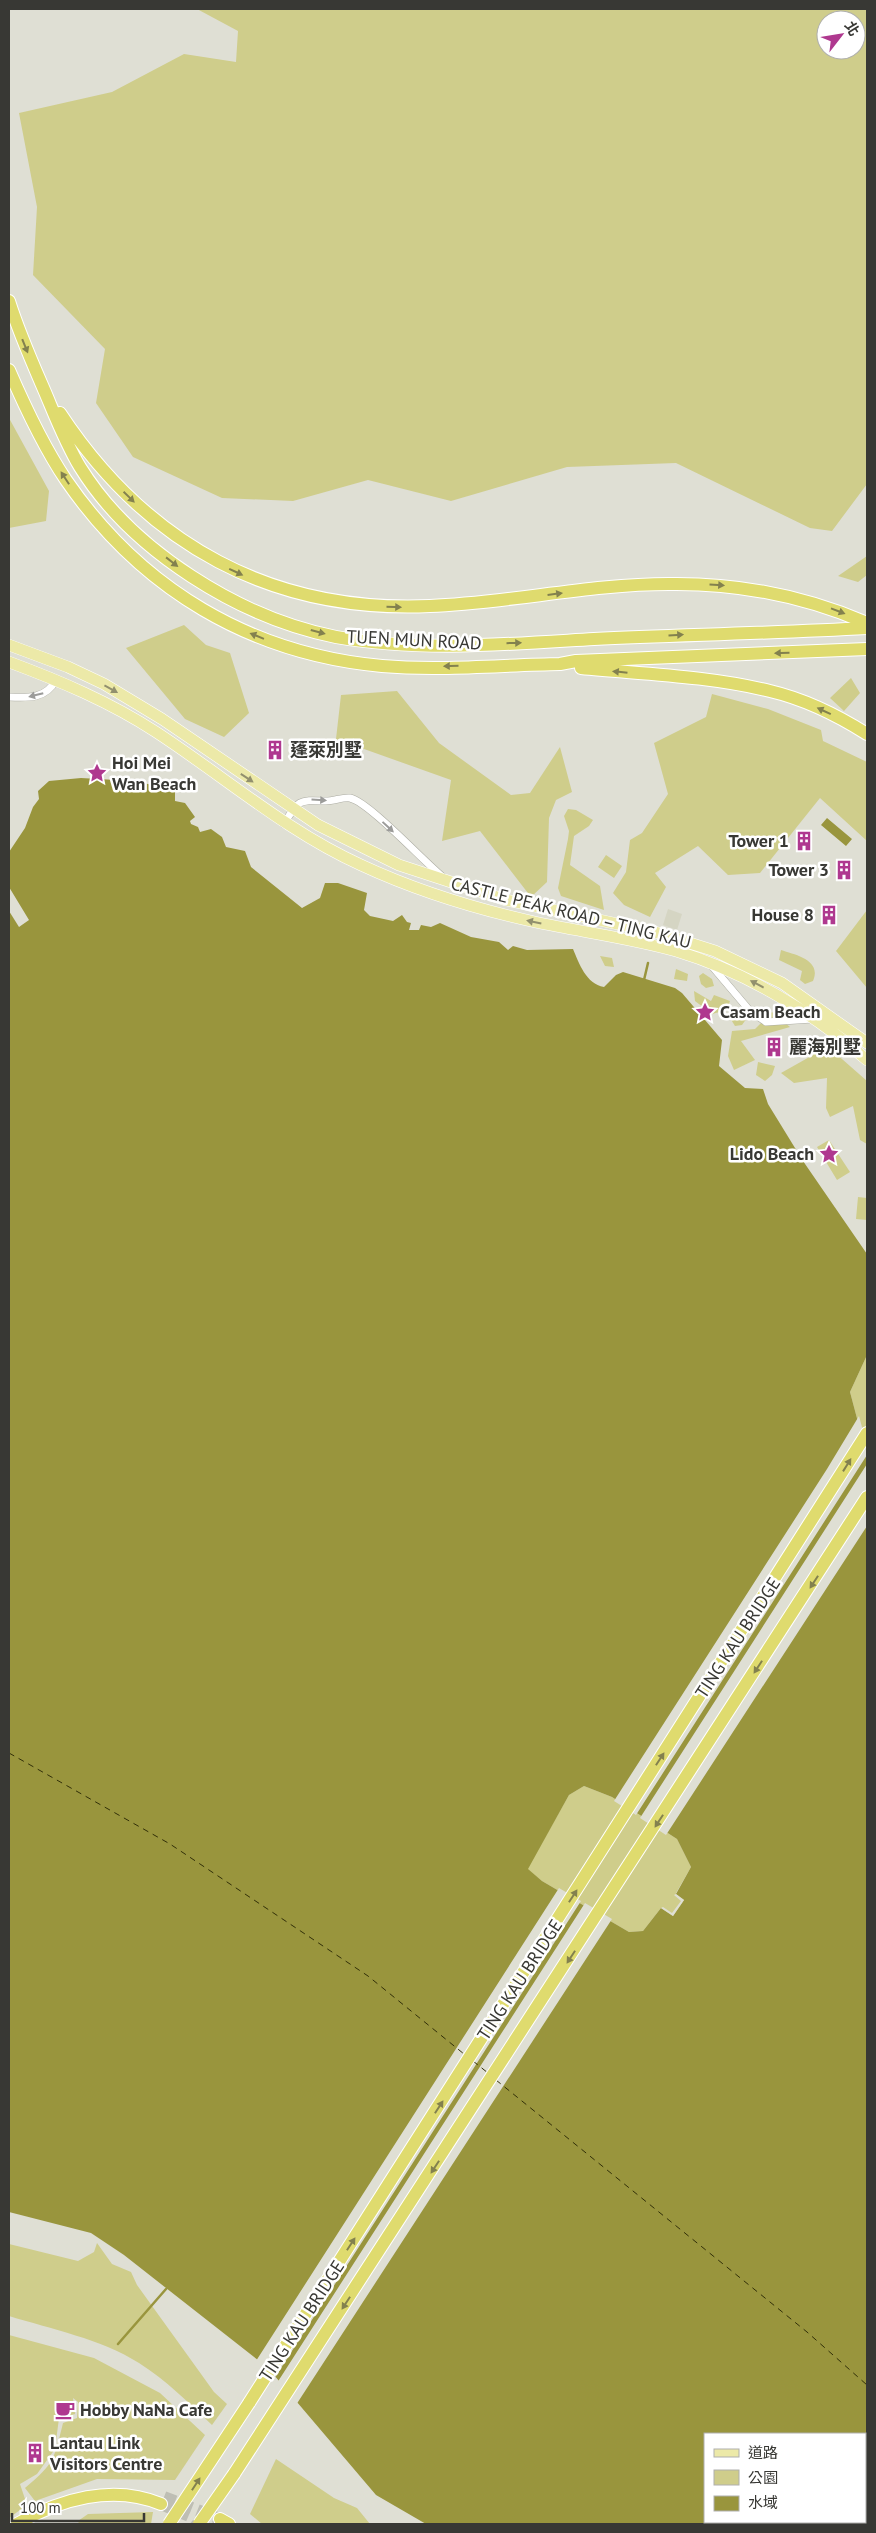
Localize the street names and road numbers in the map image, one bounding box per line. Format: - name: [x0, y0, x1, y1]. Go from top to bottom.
- street label: TUEN MUN ROAD: [346, 624, 482, 655]
- street label: CASTLE PEAK ROAD – TING KAU: [448, 871, 694, 954]
- street label: TING KAU BRIDGE: [690, 1573, 785, 1703]
- street label: TING KAU BRIDGE: [472, 1915, 567, 2045]
- street label: TING KAU BRIDGE: [254, 2256, 349, 2386]

